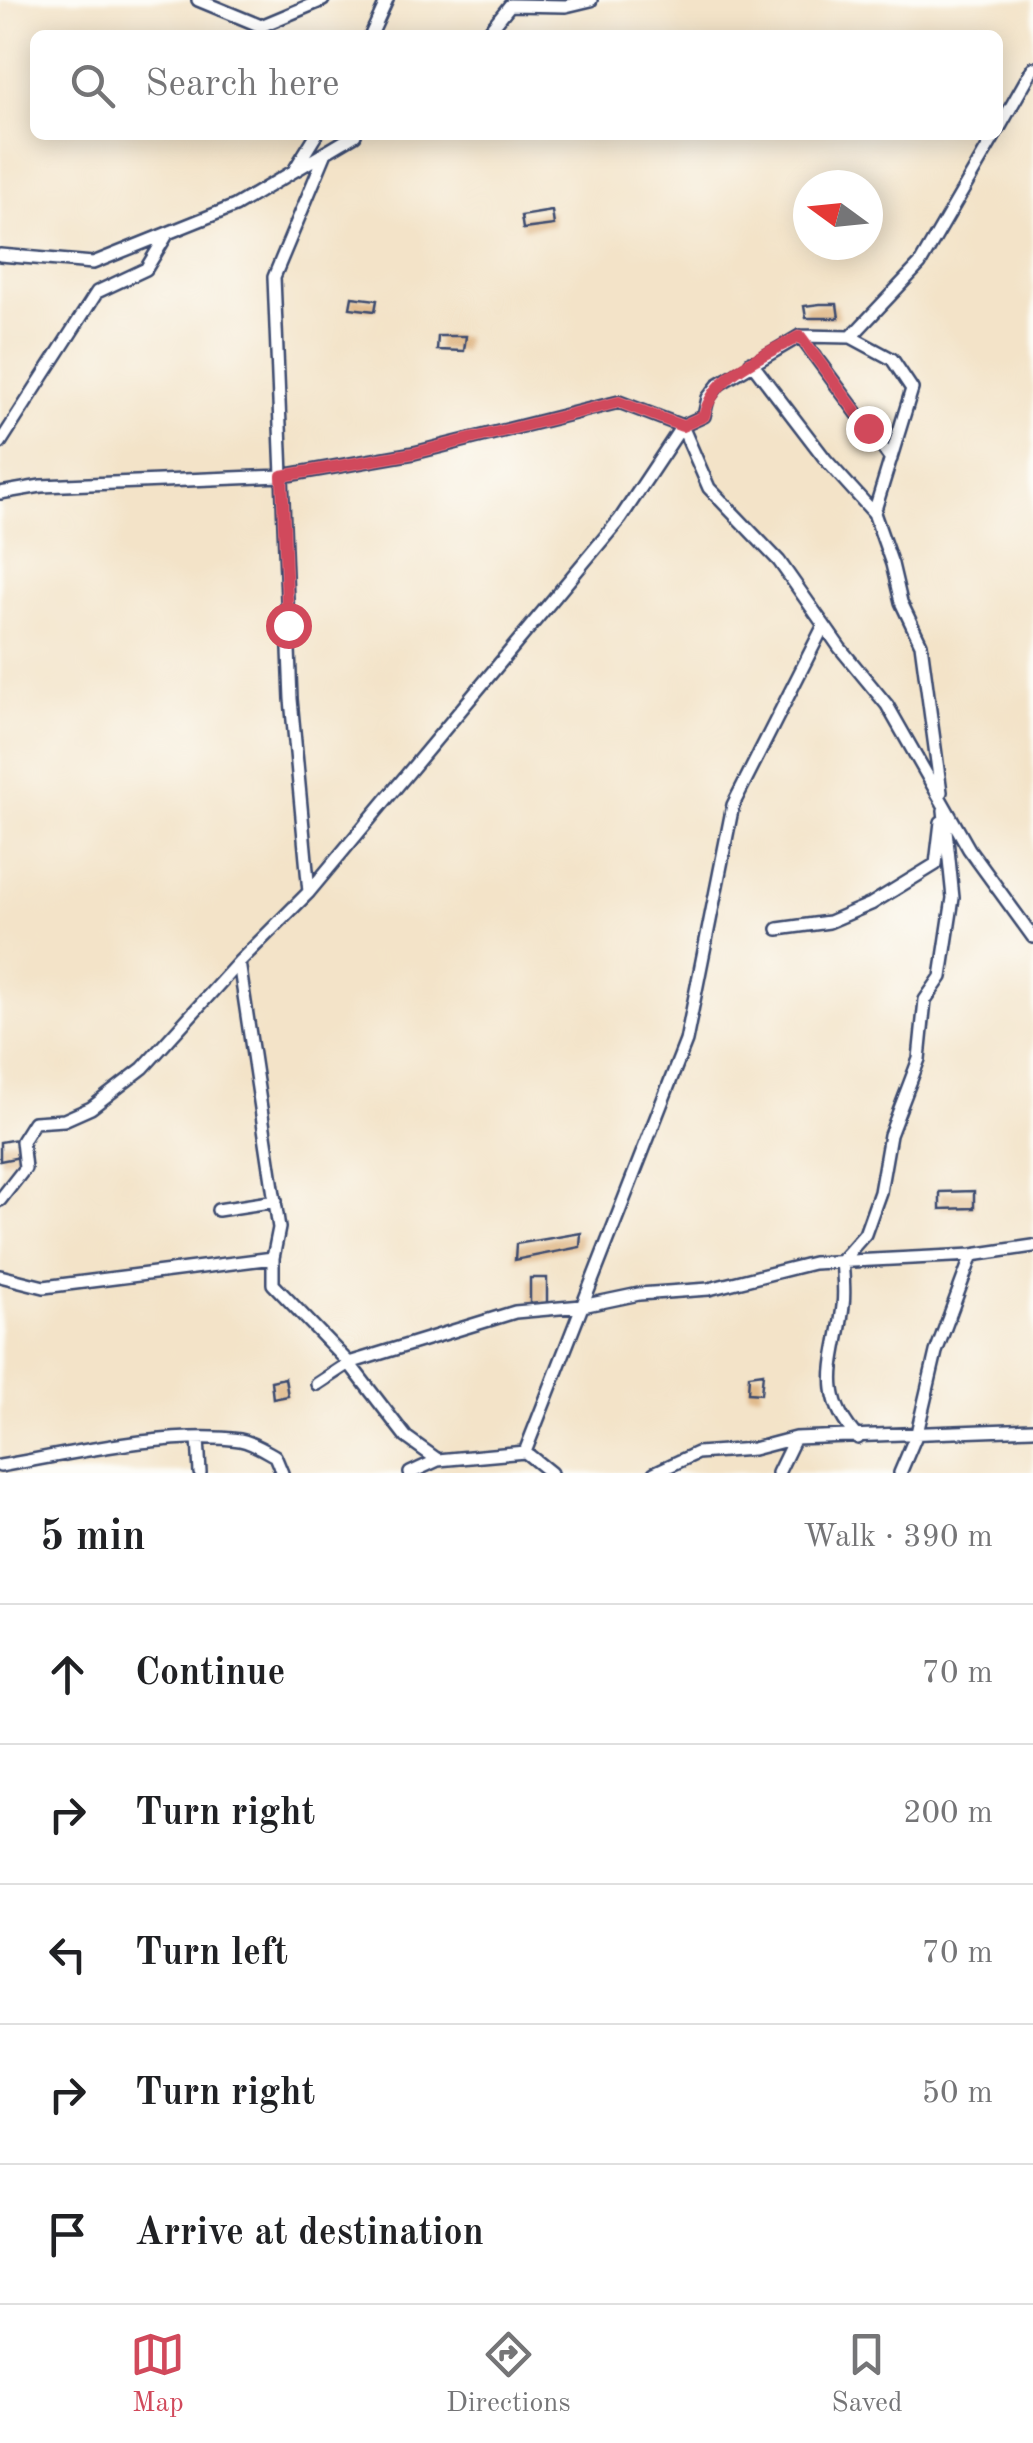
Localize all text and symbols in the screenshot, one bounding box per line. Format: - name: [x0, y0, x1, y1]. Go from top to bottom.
- search box: [30, 30, 1003, 140]
- icon: search: [65, 58, 120, 113]
- text: Search here: [145, 66, 340, 104]
- north arrow: [793, 170, 883, 260]
- route end: [846, 406, 892, 452]
- route start: [266, 603, 312, 649]
- text: 5 min: [40, 1517, 146, 1559]
- text: Walk · 390 m: [803, 1522, 993, 1554]
- icon: ahead: [40, 1647, 95, 1702]
- text: Continue: [135, 1655, 285, 1693]
- text: 70 m: [922, 1658, 993, 1690]
- icon: right: [40, 1787, 95, 1842]
- text: Turn right: [135, 1795, 315, 1833]
- text: 200 m: [903, 1798, 993, 1830]
- icon: left: [40, 1927, 95, 1982]
- text: Turn left: [135, 1935, 288, 1973]
- text: 70 m: [922, 1938, 993, 1970]
- icon: right: [40, 2067, 95, 2122]
- text: Turn right: [135, 2075, 315, 2113]
- text: 50 m: [922, 2078, 993, 2110]
- icon: arrive: [40, 2207, 95, 2262]
- text: Arrive at destination: [135, 2215, 484, 2253]
- tab: Map: [130, 2327, 185, 2422]
- tab: Directions: [446, 2327, 571, 2422]
- tab: Saved: [831, 2327, 903, 2422]

